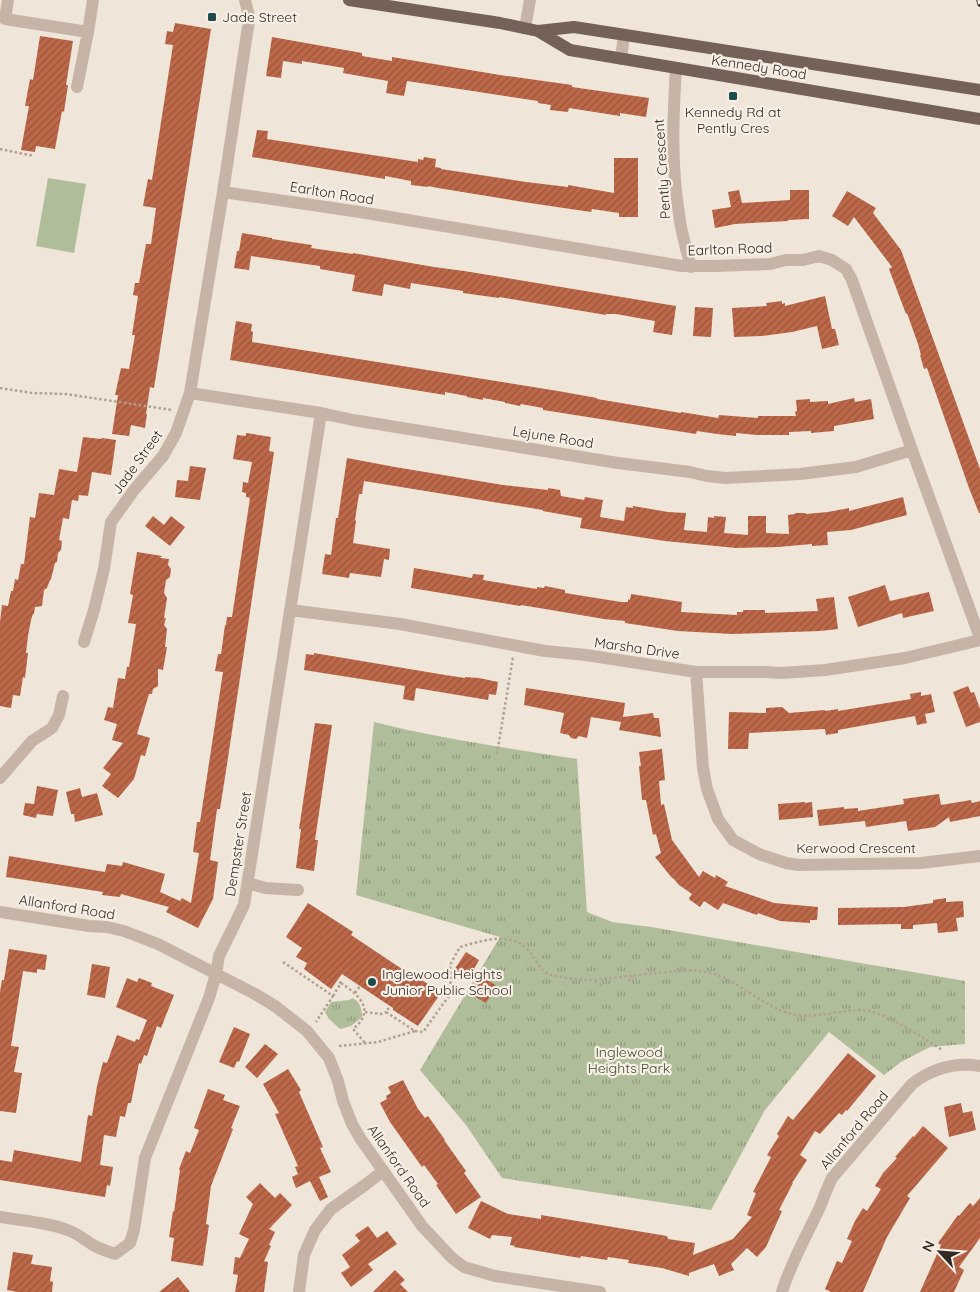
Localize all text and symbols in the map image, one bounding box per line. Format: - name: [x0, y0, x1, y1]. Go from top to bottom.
- place label: Jade Street: [222, 8, 297, 26]
- marker: Jade Street: [206, 11, 218, 23]
- street label: Kennedy Road: [710, 51, 808, 83]
- marker: Kennedy Rd at Pently Cres: [727, 90, 739, 102]
- place label: Kennedy Rd at Pently Cres: [685, 103, 781, 137]
- street label: Pently Crescent: [650, 118, 674, 220]
- street label: Earlton Road: [289, 177, 375, 209]
- street label: Earlton Road: [687, 239, 773, 259]
- street label: Lejune Road: [511, 422, 595, 452]
- street label: Jade Street: [108, 426, 166, 498]
- street label: Marsha Drive: [593, 633, 681, 663]
- street label: Dempster Street: [221, 790, 255, 898]
- street label: Kerwood Crescent: [796, 839, 916, 857]
- street label: Allanford Road: [18, 891, 116, 923]
- place label: Inglewood Heights Junior Public School: [382, 965, 512, 999]
- marker: Inglewood Heights Junior Public School: [366, 976, 378, 988]
- park label: Inglewood Heights Park: [588, 1043, 670, 1077]
- street label: Allanford Road: [816, 1087, 892, 1173]
- street label: Allanford Road: [364, 1121, 434, 1211]
- north arrow: [915, 1227, 965, 1277]
- text: N: [918, 1238, 939, 1255]

